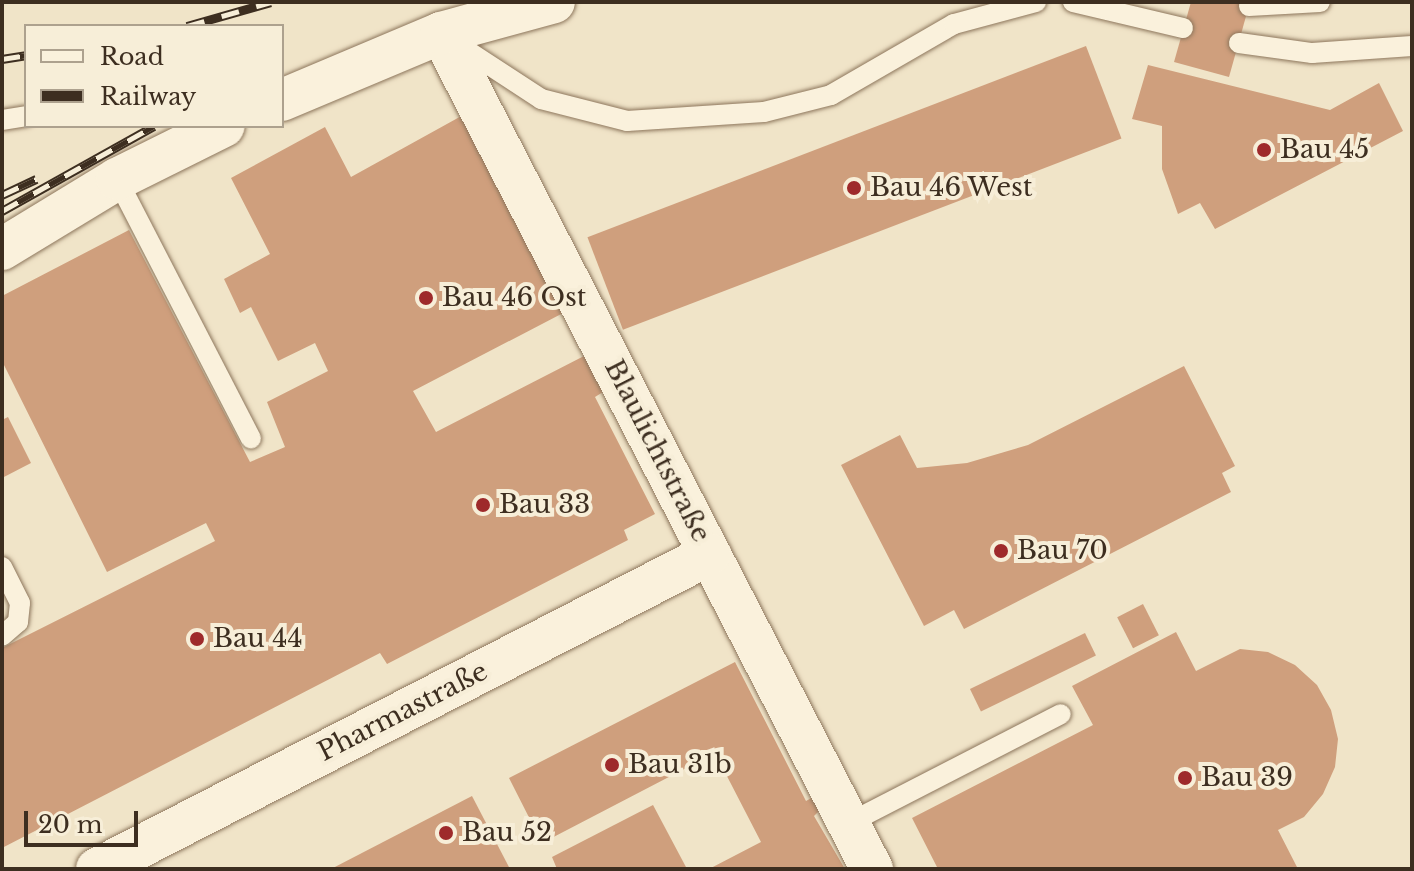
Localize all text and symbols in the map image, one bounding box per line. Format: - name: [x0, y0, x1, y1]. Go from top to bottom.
- legend: [24, 24, 284, 128]
- text: Road: [100, 42, 164, 71]
- text: Railway: [100, 82, 196, 111]
- place label: Bau 45: [1280, 134, 1369, 166]
- marker: Bau 45: [1255, 141, 1273, 159]
- place label: Bau 46 West: [870, 172, 1034, 204]
- marker: Bau 46 West: [845, 179, 863, 197]
- place label: Bau 46 Ost: [442, 282, 587, 314]
- marker: Bau 46 Ost: [417, 289, 435, 307]
- street label: Blaulichtstraße: [598, 355, 716, 547]
- place label: Bau 33: [499, 489, 590, 521]
- marker: Bau 33: [474, 496, 492, 514]
- place label: Bau 70: [1017, 535, 1108, 567]
- marker: Bau 70: [992, 542, 1010, 560]
- place label: Bau 44: [213, 623, 303, 655]
- marker: Bau 44: [188, 630, 206, 648]
- street label: Pharmastraße: [313, 656, 493, 768]
- place label: Bau 31b: [628, 749, 732, 781]
- marker: Bau 31b: [603, 756, 621, 774]
- place label: Bau 39: [1201, 762, 1293, 794]
- marker: Bau 39: [1176, 769, 1194, 787]
- scale bar: [28, 795, 142, 845]
- text: 20 m: [38, 810, 103, 839]
- place label: Bau 52: [462, 817, 552, 849]
- marker: Bau 52: [437, 824, 455, 842]

